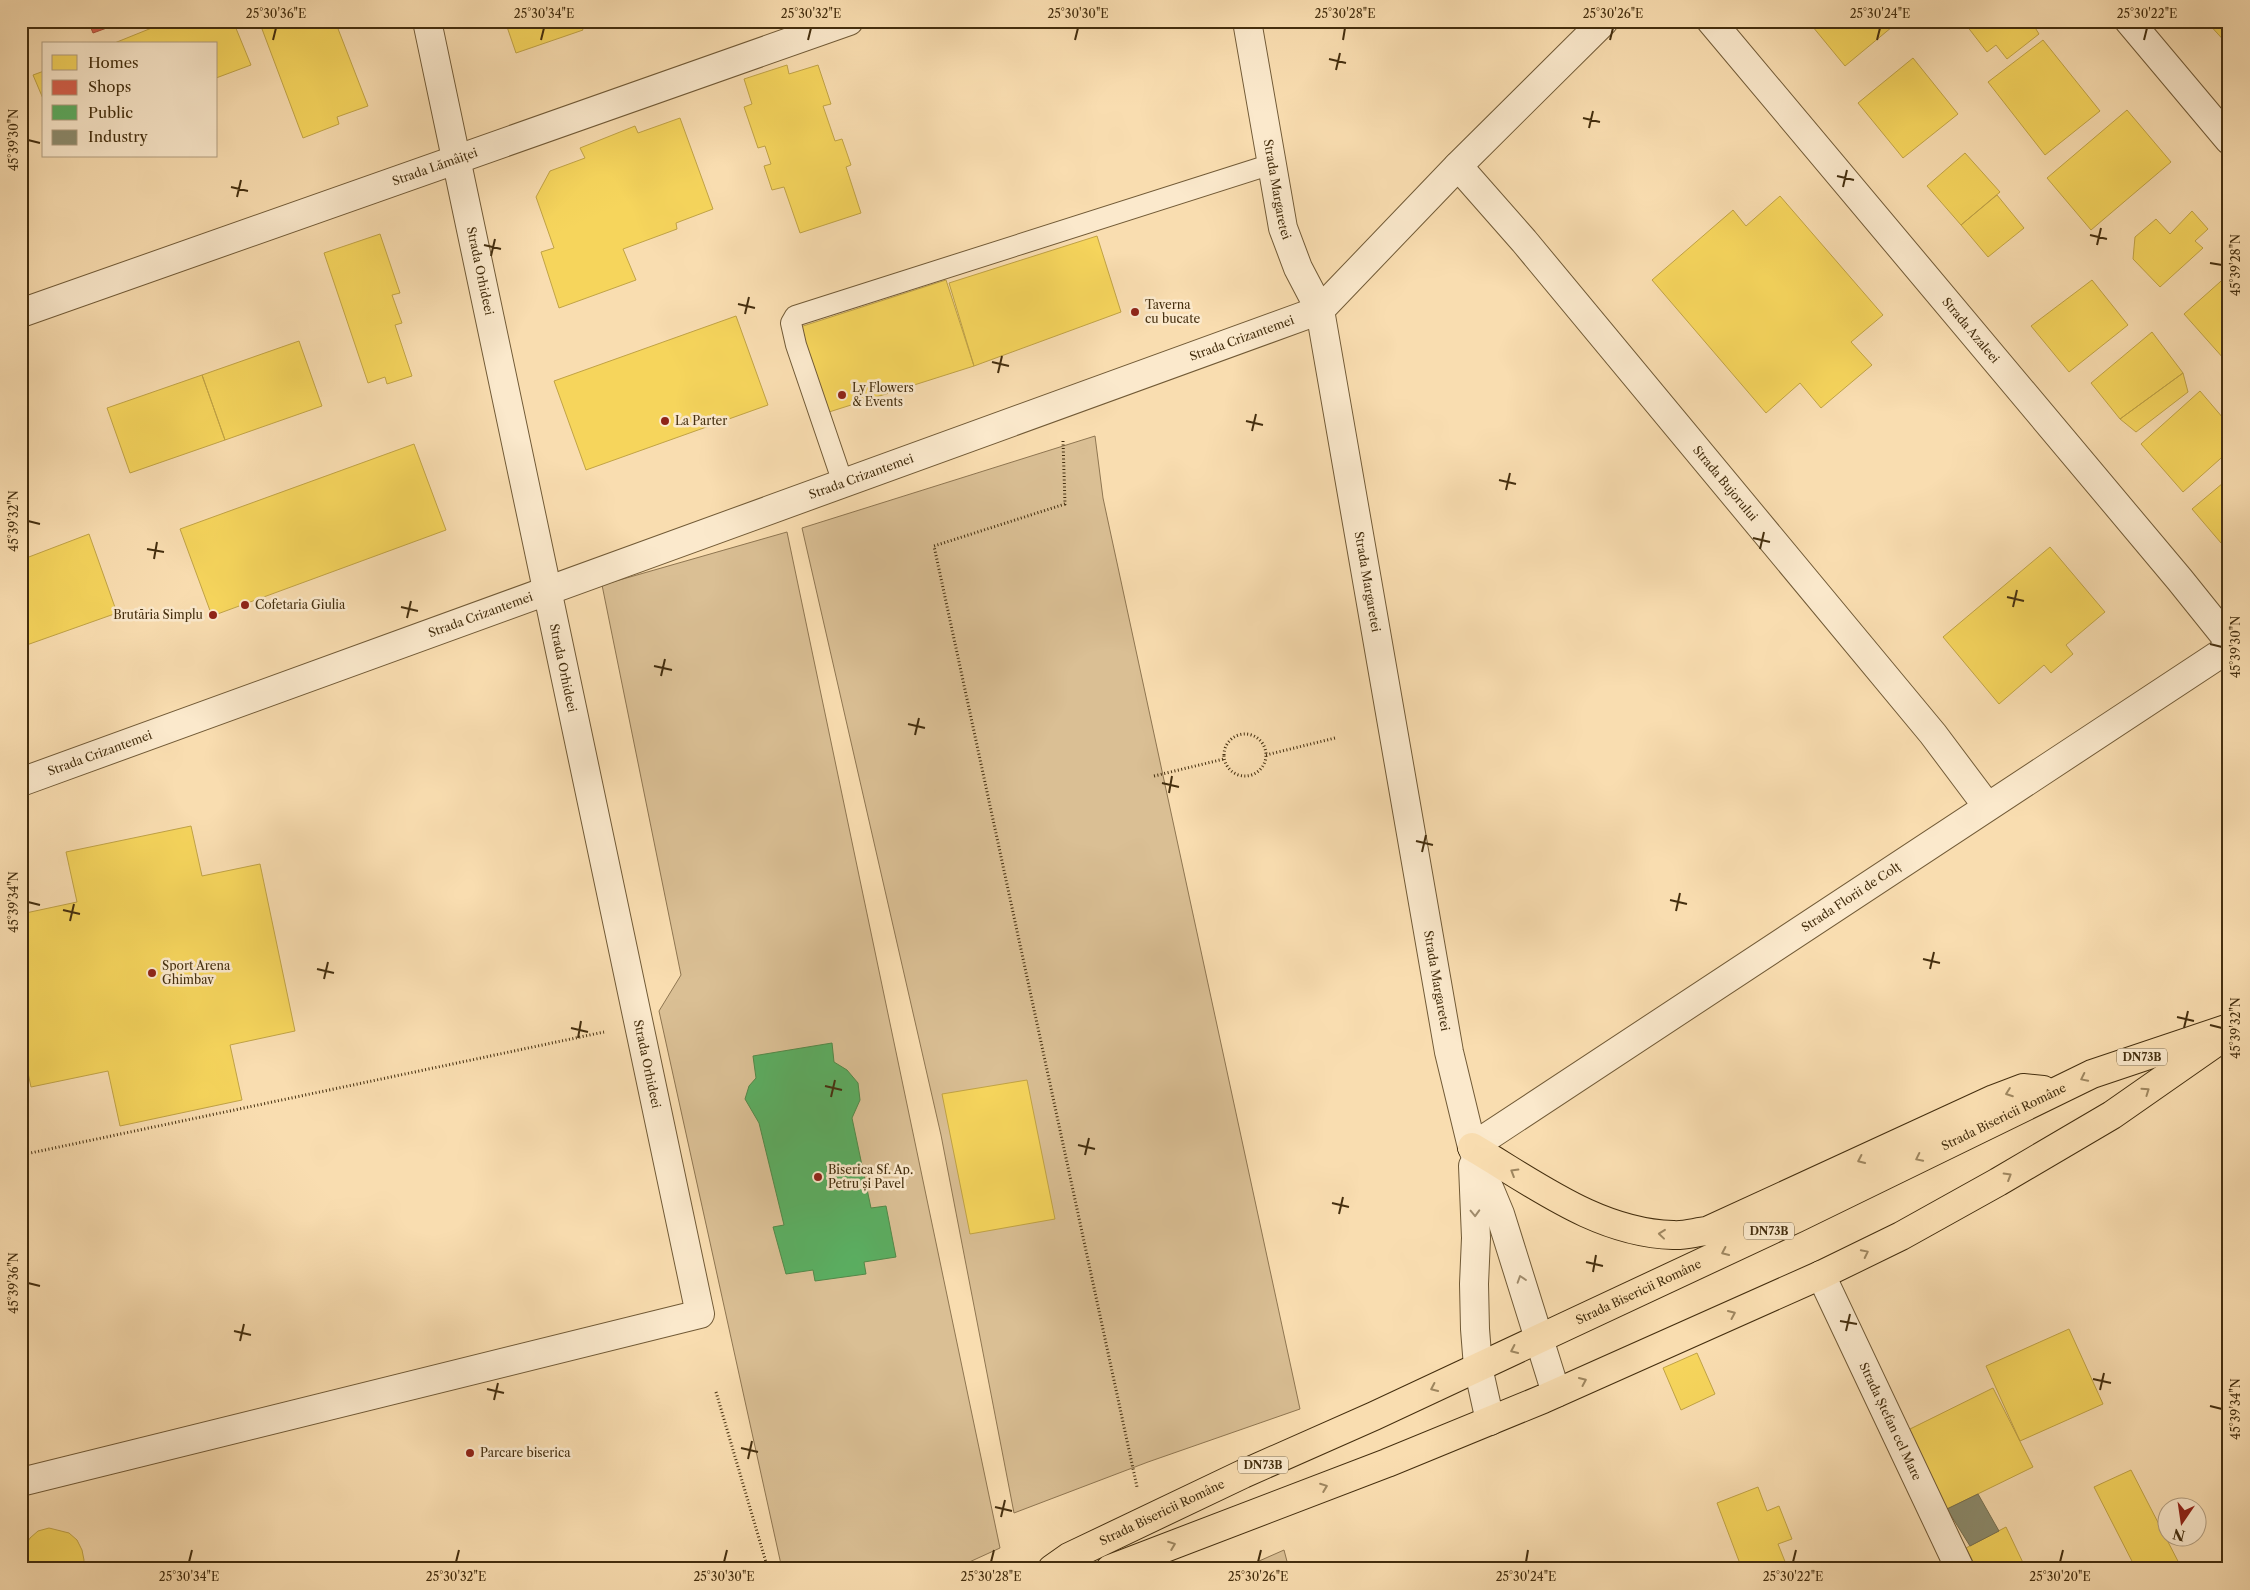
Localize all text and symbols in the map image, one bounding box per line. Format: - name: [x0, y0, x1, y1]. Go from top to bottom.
- text: 25°30'36"E: [246, 6, 306, 21]
- text: 25°30'34"E: [514, 6, 574, 21]
- text: 25°30'32"E: [781, 6, 841, 21]
- text: 25°30'30"E: [1047, 6, 1109, 21]
- text: 25°30'28"E: [1315, 6, 1375, 21]
- text: 25°30'26"E: [1583, 6, 1643, 21]
- text: 25°30'24"E: [1850, 6, 1910, 21]
- text: 25°30'22"E: [2117, 6, 2177, 21]
- legend: [42, 42, 218, 158]
- text: Homes: [88, 53, 139, 72]
- text: Shops: [88, 77, 131, 96]
- text: Public: [88, 103, 133, 122]
- text: 45°39'30"N: [6, 109, 21, 171]
- text: Industry: [88, 127, 148, 146]
- street label: Strada Margaretei: [1261, 138, 1295, 242]
- street label: Strada Lămâiței: [390, 144, 480, 188]
- street label: Strada Orhideei: [464, 225, 497, 317]
- text: 45°39'28"N: [2228, 234, 2243, 296]
- street label: Strada Azaleei: [1939, 294, 2003, 366]
- place label: Taverna cu bucate: [1145, 297, 1200, 326]
- marker: Taverna cu bucate: [1129, 306, 1141, 318]
- street label: Strada Crizantemei: [1187, 312, 1296, 364]
- place label: Ly Flowers & Events: [852, 380, 914, 409]
- marker: Ly Flowers & Events: [836, 389, 848, 401]
- place label: La Parter: [675, 413, 727, 428]
- marker: La Parter: [659, 415, 671, 427]
- street label: Strada Bujorului: [1690, 443, 1761, 524]
- street label: Strada Crizantemei: [807, 450, 916, 502]
- text: 45°39'32"N: [6, 490, 21, 552]
- street label: Strada Margaretei: [1352, 530, 1384, 633]
- street label: Strada Crizantemei: [426, 589, 535, 640]
- place label: Cofetaria Giulia: [255, 597, 346, 612]
- marker: Cofetaria Giulia: [239, 599, 251, 611]
- place label: Brutăria Simplu: [113, 607, 204, 622]
- marker: Brutăria Simplu: [207, 609, 219, 621]
- text: 45°39'30"N: [2228, 616, 2243, 678]
- street label: Strada Orhideei: [547, 622, 580, 714]
- street label: Strada Crizantemei: [45, 727, 154, 779]
- street label: Strada Florii de Colț: [1798, 858, 1904, 935]
- text: 45°39'34"N: [6, 871, 21, 933]
- street label: Strada Margaretei: [1421, 929, 1453, 1032]
- place label: Sport Arena Ghimbav: [162, 958, 231, 987]
- marker: Sport Arena Ghimbav: [146, 967, 158, 979]
- text: 45°39'32"N: [2228, 997, 2243, 1059]
- street label: Strada Orhideei: [631, 1018, 664, 1110]
- road number: DN73B: [2117, 1048, 2167, 1066]
- one-way arrow: [2080, 1072, 2089, 1082]
- street label: Strada Bisericii Române: [1939, 1080, 2069, 1153]
- one-way arrow: [2006, 1087, 2014, 1097]
- one-way arrow: [2140, 1088, 2150, 1097]
- one-way arrow: [1915, 1152, 1924, 1162]
- one-way arrow: [1857, 1154, 1866, 1164]
- place label: Biserica Sf. Ap. Petru și Pavel: [828, 1162, 913, 1192]
- one-way arrow: [1511, 1168, 1520, 1178]
- marker: Biserica Sf. Ap. Petru și Pavel: [812, 1171, 824, 1183]
- one-way arrow: [2002, 1173, 2011, 1183]
- one-way arrow: [1469, 1209, 1480, 1217]
- road number: DN73B: [1744, 1222, 1794, 1240]
- one-way arrow: [1658, 1229, 1666, 1240]
- one-way arrow: [1721, 1245, 1730, 1256]
- one-way arrow: [1860, 1249, 1869, 1259]
- text: 45°39'36"N: [6, 1252, 21, 1314]
- street label: Strada Bisericii Române: [1573, 1256, 1704, 1327]
- one-way arrow: [1517, 1276, 1527, 1284]
- one-way arrow: [1727, 1310, 1736, 1321]
- one-way arrow: [1511, 1344, 1520, 1354]
- street label: Strada Ștefan cel Mare: [1856, 1360, 1925, 1483]
- one-way arrow: [1578, 1376, 1587, 1387]
- text: 45°39'34"N: [2228, 1378, 2243, 1440]
- one-way arrow: [1430, 1381, 1439, 1391]
- place label: Parcare biserica: [480, 1445, 571, 1460]
- marker: Parcare biserica: [464, 1447, 476, 1459]
- road number: DN73B: [1238, 1456, 1288, 1474]
- street label: Strada Bisericii Române: [1097, 1476, 1227, 1548]
- one-way arrow: [1319, 1483, 1328, 1493]
- north arrow: [2158, 1498, 2208, 1548]
- text: N: [2171, 1525, 2187, 1545]
- one-way arrow: [1167, 1541, 1176, 1551]
- text: 25°30'34"E: [159, 1569, 219, 1584]
- text: 25°30'32"E: [426, 1569, 486, 1584]
- text: 25°30'30"E: [693, 1569, 755, 1584]
- text: 25°30'28"E: [961, 1569, 1021, 1584]
- text: 25°30'26"E: [1228, 1569, 1288, 1584]
- text: 25°30'24"E: [1496, 1569, 1556, 1584]
- text: 25°30'22"E: [1763, 1569, 1823, 1584]
- text: 25°30'20"E: [2029, 1569, 2091, 1584]

